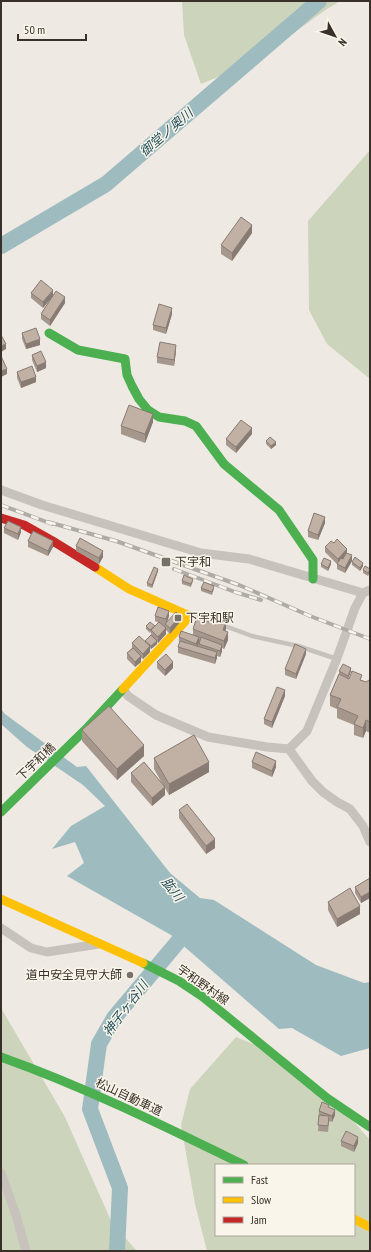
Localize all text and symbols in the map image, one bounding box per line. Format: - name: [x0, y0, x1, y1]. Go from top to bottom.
- scale bar: [18, 16, 86, 42]
- north arrow: [315, 16, 355, 56]
- text: 50 m: [24, 22, 45, 37]
- text: N: [335, 36, 350, 49]
- water label: 御堂ノ奥川: [136, 103, 198, 160]
- place label: 下宇和: [175, 554, 211, 569]
- marker: 下宇和: [160, 556, 172, 568]
- place label: 下宇和駅: [186, 610, 234, 625]
- marker: 下宇和駅: [173, 613, 183, 623]
- street label: 下宇和橋: [13, 740, 58, 784]
- water label: 肱川: [158, 874, 189, 906]
- street label: 宇和野村線: [174, 961, 232, 1008]
- place label: 道中安全見守大師: [26, 967, 122, 982]
- marker: 道中安全見守大師: [125, 970, 135, 980]
- water label: 神子ヶ谷川: [99, 976, 153, 1039]
- street label: 松山自動車道: [93, 1075, 165, 1119]
- legend: [215, 1164, 355, 1236]
- text: Fast: [251, 1172, 269, 1187]
- text: Slow: [251, 1192, 272, 1207]
- text: Jam: [250, 1212, 267, 1227]

